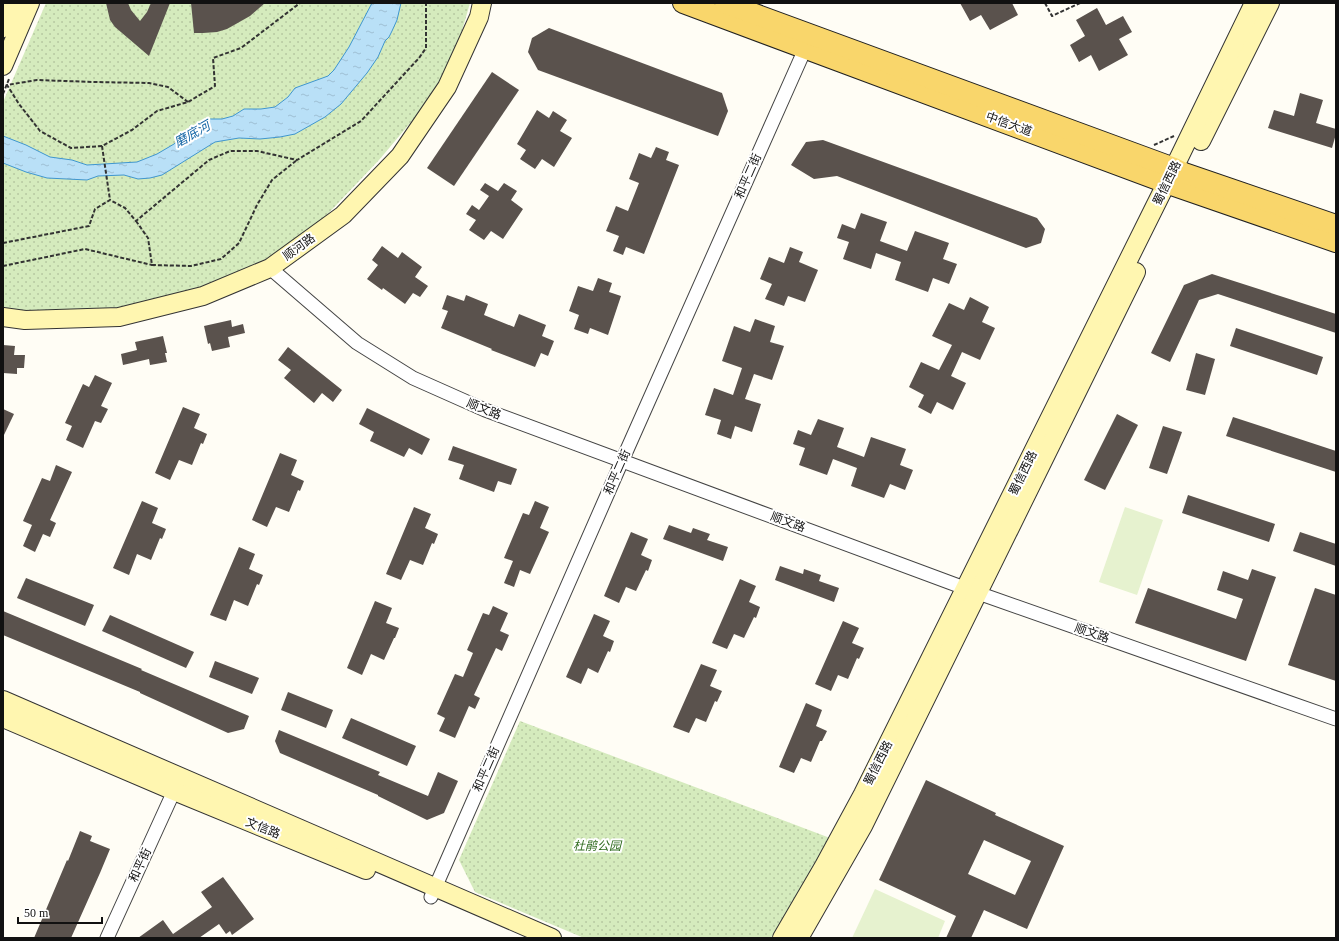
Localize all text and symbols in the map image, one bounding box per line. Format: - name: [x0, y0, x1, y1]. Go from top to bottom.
- street label: 中信大道: [984, 109, 1034, 139]
- water label: 磨底河: [171, 117, 215, 150]
- street label: 和平二街: [732, 151, 764, 201]
- street label: 蜀信西路: [1150, 158, 1184, 208]
- street label: 顺河路: [280, 231, 318, 263]
- street label: 顺文路: [465, 396, 503, 422]
- street label: 和平二街: [601, 447, 633, 497]
- street label: 蜀信西路: [1006, 448, 1040, 498]
- street label: 顺文路: [769, 509, 807, 535]
- street label: 顺文路: [1073, 621, 1111, 645]
- street label: 蜀信西路: [861, 738, 895, 788]
- street label: 和平二街: [470, 744, 502, 794]
- street label: 文信路: [244, 815, 282, 841]
- park label: 杜鹃公园: [573, 839, 623, 853]
- street label: 和平街: [126, 846, 154, 884]
- scale bar: [18, 899, 102, 925]
- text: 50 m: [24, 906, 49, 920]

